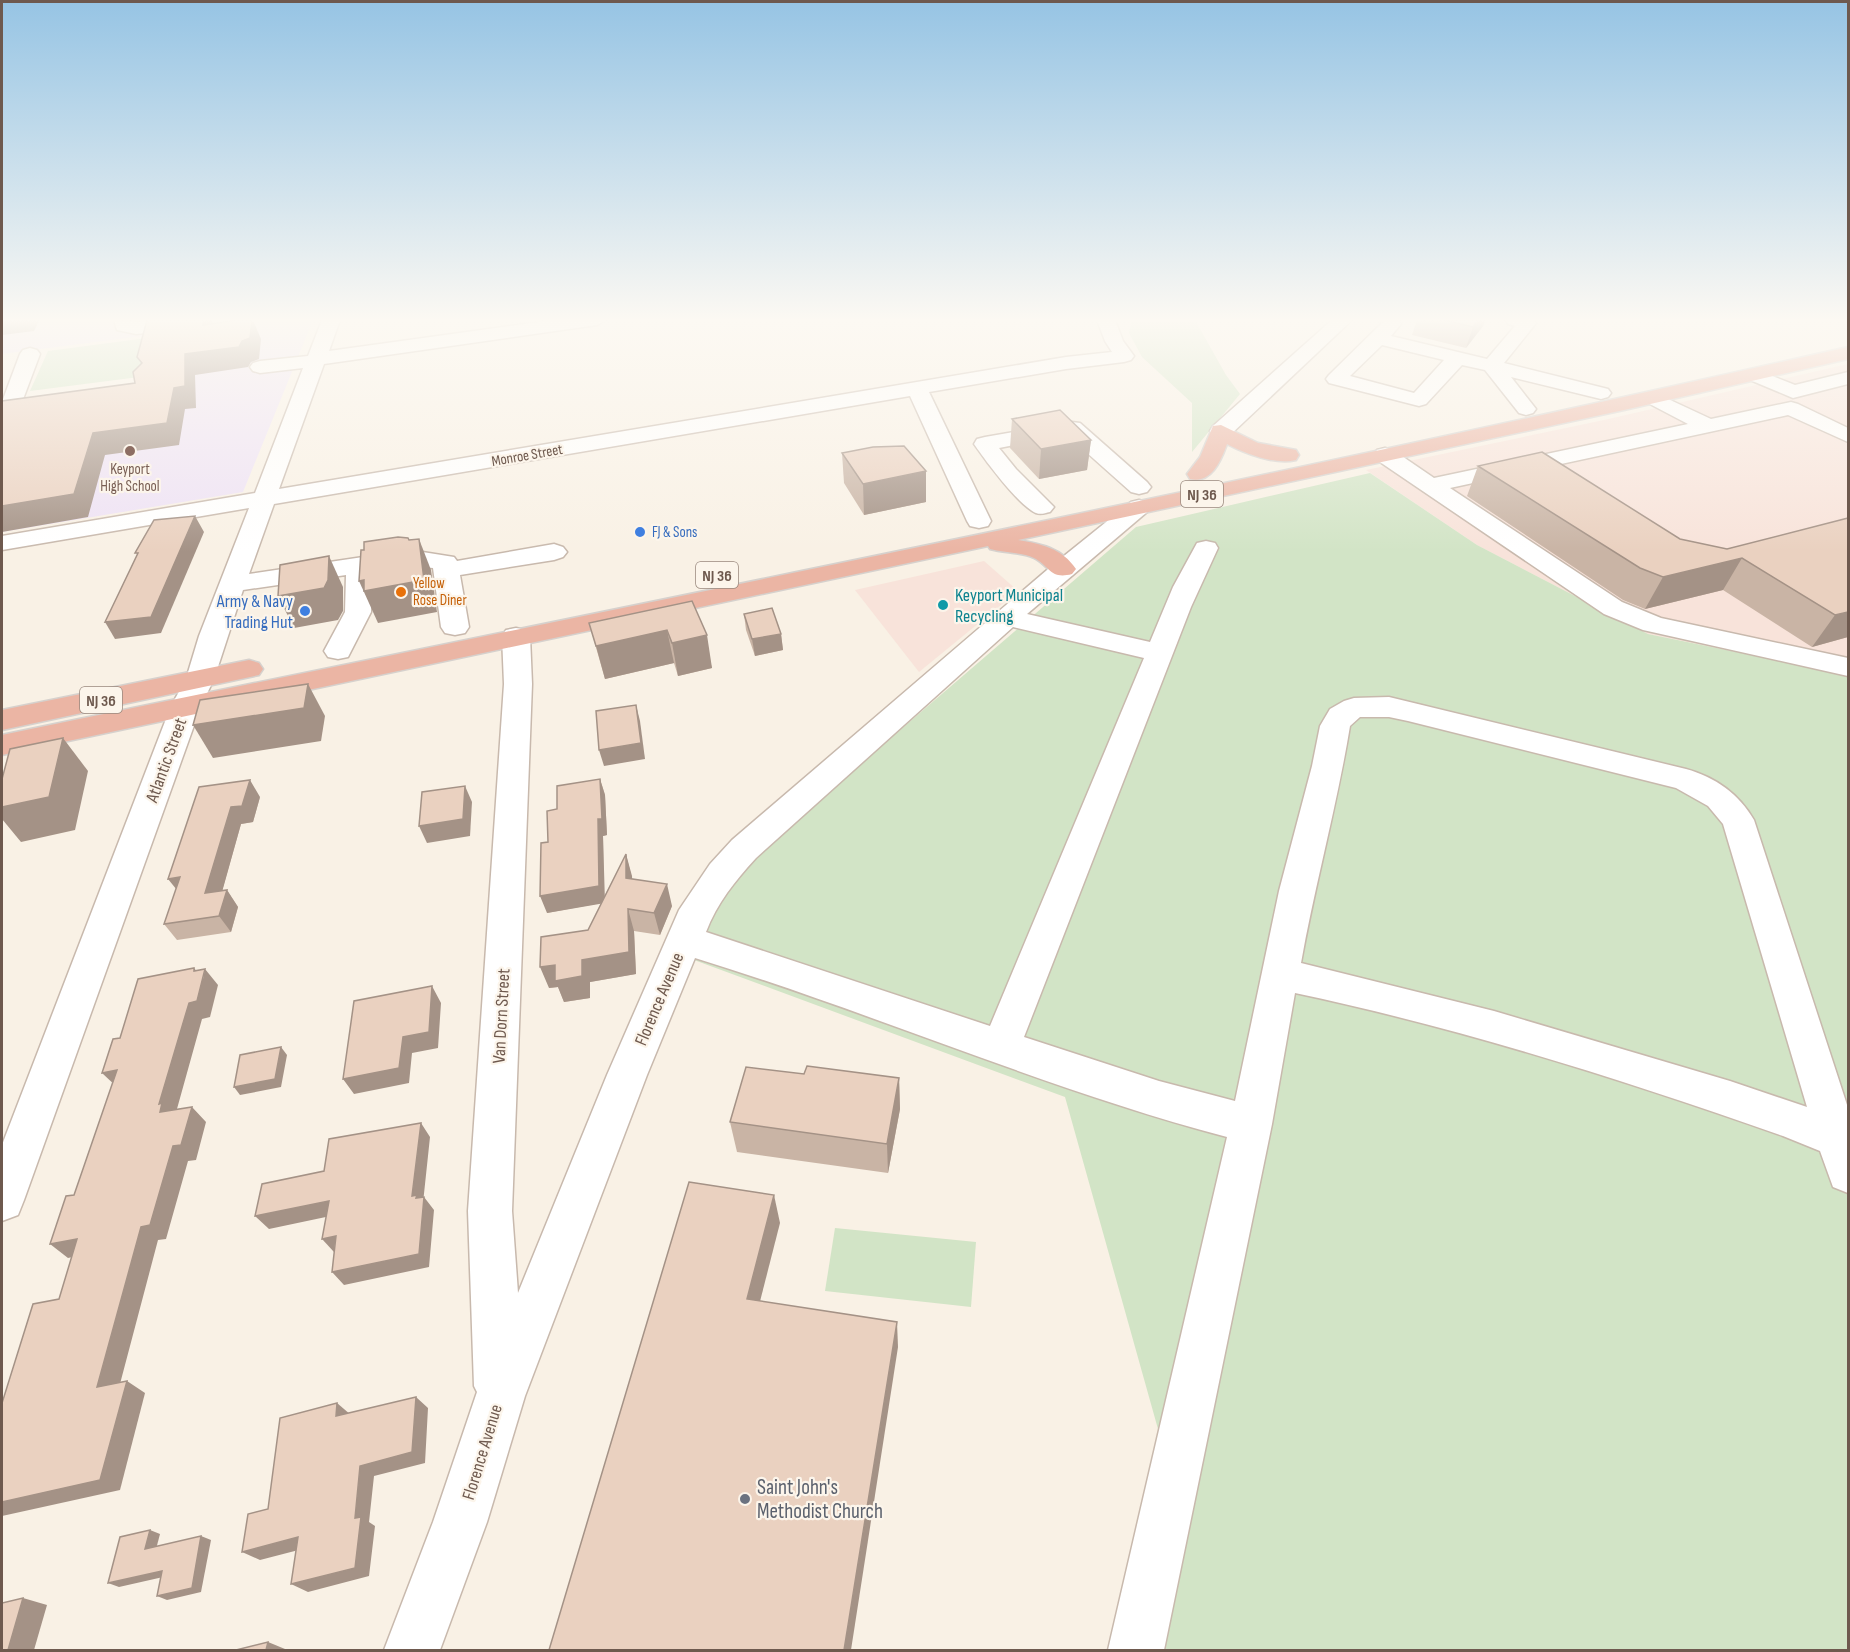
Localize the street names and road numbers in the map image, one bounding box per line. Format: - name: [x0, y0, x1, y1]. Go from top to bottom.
- street label: Monroe Street: [490, 440, 565, 471]
- road number: NJ 36: [1181, 481, 1223, 507]
- road number: NJ 36: [696, 562, 738, 588]
- road number: NJ 36: [80, 687, 122, 713]
- street label: Atlantic Street: [141, 715, 192, 806]
- street label: Florence Avenue: [631, 950, 688, 1049]
- street label: Van Dorn Street: [489, 967, 514, 1064]
- street label: Florence Avenue: [458, 1402, 507, 1502]

